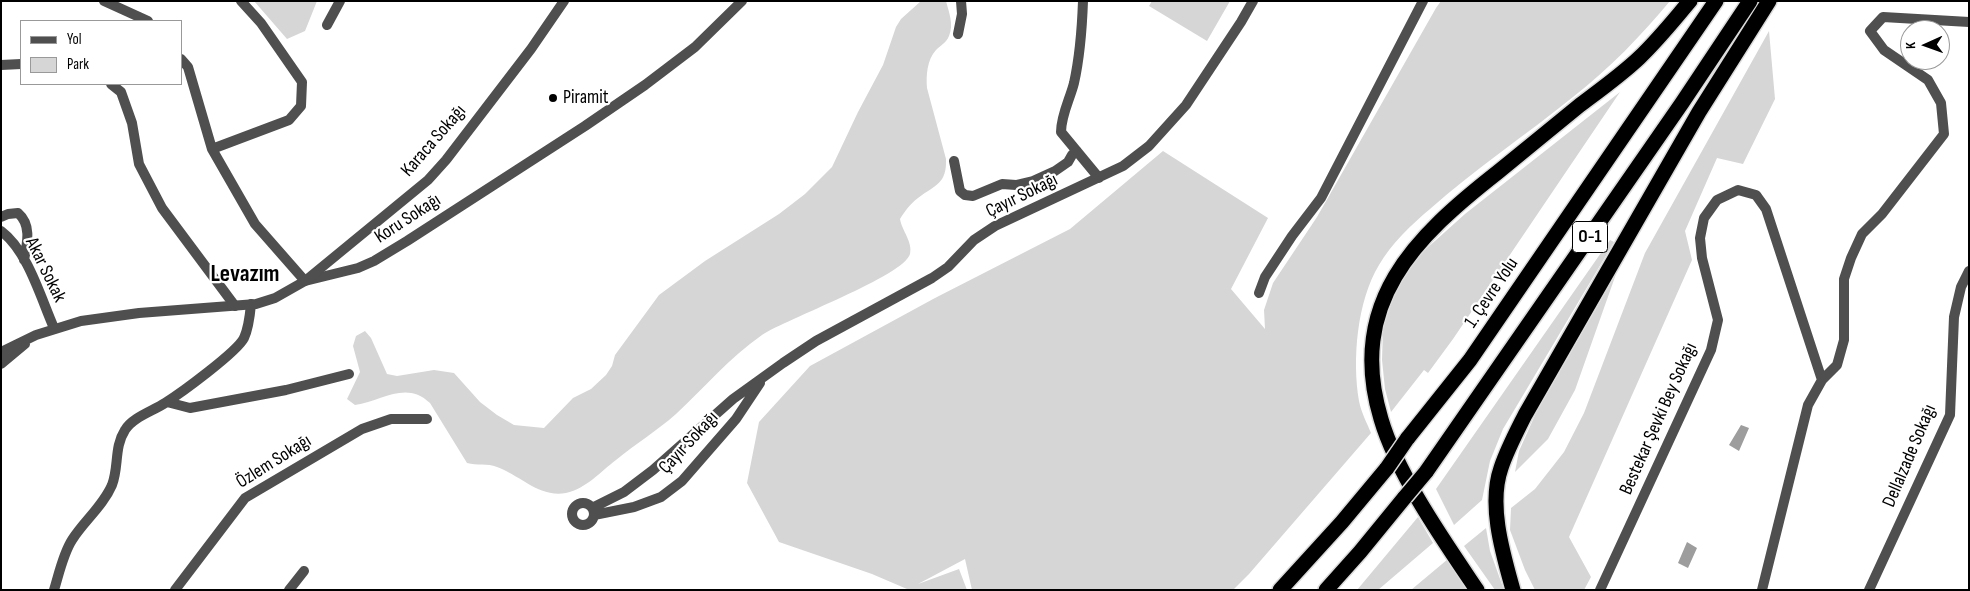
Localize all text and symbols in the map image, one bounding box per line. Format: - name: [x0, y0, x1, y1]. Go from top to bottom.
- legend: [20, 20, 182, 85]
- north arrow: [1900, 20, 1950, 70]
- text: Yol: [67, 30, 82, 49]
- text: K: [1902, 42, 1919, 49]
- text: Park: [67, 55, 89, 74]
- place label: Piramit: [563, 87, 609, 109]
- marker: Piramit: [547, 92, 559, 104]
- street label: Karaca Sokağı: [397, 100, 471, 182]
- street label: Çayır Sokağı: [982, 169, 1062, 223]
- street label: Koru Sokağı: [371, 189, 445, 249]
- road number: O-1: [1572, 222, 1608, 252]
- street label: Akar Sokak: [20, 234, 70, 306]
- street label: 1. Çevre Yolu: [1460, 254, 1524, 332]
- district label: Levazım: [211, 261, 279, 289]
- street label: Bestekar Şevki Bey Sokağı: [1615, 339, 1703, 499]
- street label: Dellalzade Sokağı: [1878, 401, 1942, 511]
- street label: Çayır Sokağı: [654, 407, 724, 479]
- street label: Özlem Sokağı: [232, 430, 316, 494]

